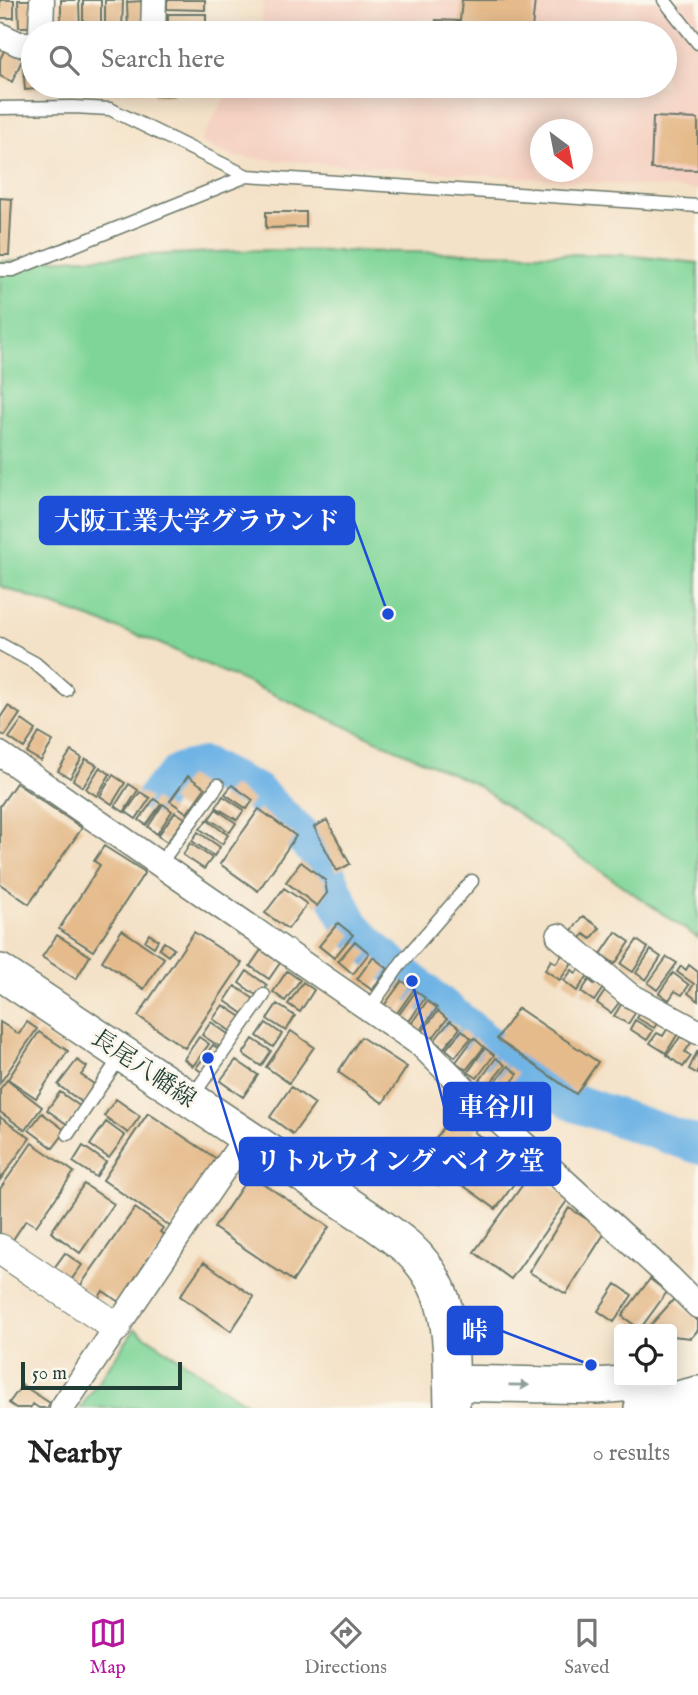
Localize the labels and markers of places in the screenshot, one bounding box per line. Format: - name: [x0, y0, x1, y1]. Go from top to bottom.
- callout: 大阪工業大学グラウンド: [40, 497, 354, 544]
- callout: 車谷川: [444, 1083, 550, 1130]
- callout: リトルウイング ベイク堂: [240, 1138, 560, 1185]
- callout: 峠: [448, 1307, 502, 1354]

